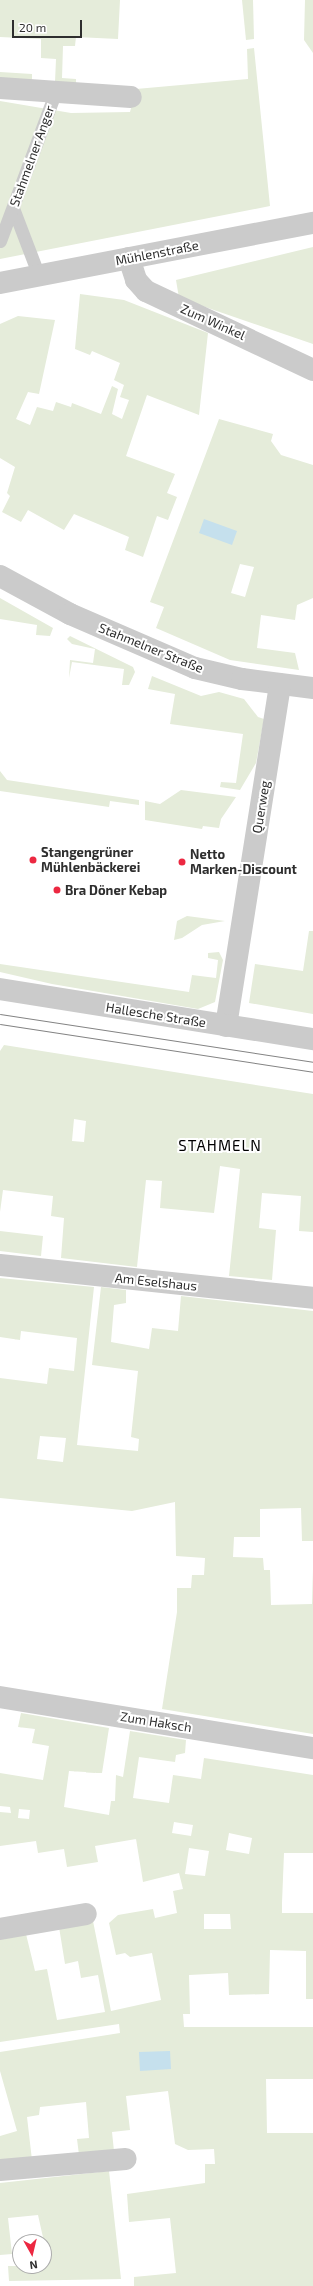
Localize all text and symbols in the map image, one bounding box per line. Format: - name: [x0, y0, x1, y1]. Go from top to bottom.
- scale bar: [14, 12, 84, 38]
- text: 20 m: [19, 20, 46, 34]
- street label: Stahmelner Anger: [6, 103, 58, 209]
- street label: Mühlenstraße: [114, 237, 200, 269]
- street label: Zum Winkel: [178, 301, 248, 343]
- street label: Stahmelner Straße: [96, 620, 206, 676]
- street label: Querweg: [249, 780, 273, 834]
- place label: Stangengrüner Mühlenbäckerei: [41, 845, 140, 876]
- place label: Netto Marken-Discount: [190, 847, 297, 878]
- marker: Stangengrüner Mühlenbäckerei: [28, 855, 38, 865]
- marker: Netto Marken-Discount: [177, 857, 187, 867]
- place label: Bra Döner Kebap: [65, 882, 167, 898]
- marker: Bra Döner Kebap: [52, 885, 62, 895]
- street label: Hallesche Straße: [105, 999, 207, 1031]
- district label: STAHMELN: [178, 1137, 262, 1155]
- street label: Am Eselshaus: [114, 1270, 198, 1294]
- street label: Zum Haksch: [119, 1709, 193, 1735]
- north arrow: [12, 2234, 52, 2274]
- text: N: [29, 2258, 38, 2272]

